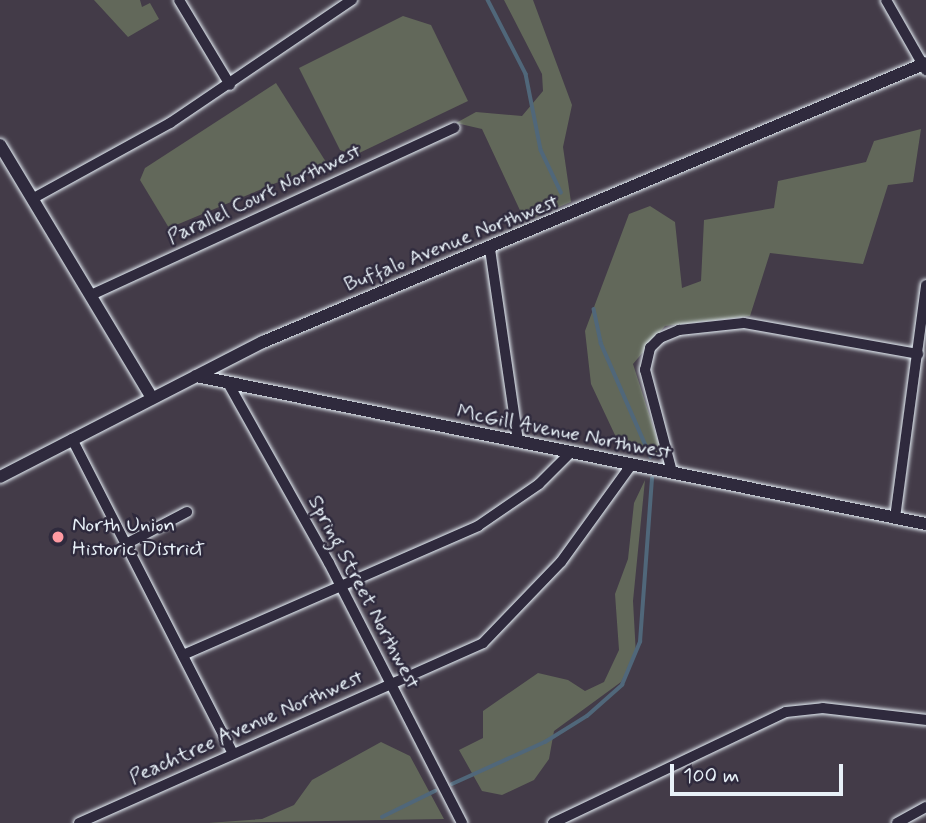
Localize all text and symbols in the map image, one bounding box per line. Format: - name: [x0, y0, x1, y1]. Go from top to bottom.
- street label: Parallel Court Northwest: [161, 137, 367, 251]
- street label: Buffalo Avenue Northwest: [340, 188, 562, 298]
- street label: McGill Avenue Northwest: [452, 398, 676, 466]
- street label: Spring Street Northwest: [302, 491, 426, 693]
- place label: North Union Historic District: [72, 512, 204, 562]
- marker: North Union Historic District: [50, 529, 66, 545]
- street label: Peachtree Avenue Northwest: [124, 663, 368, 791]
- scale bar: [674, 750, 847, 794]
- text: 100 m: [683, 762, 739, 790]

